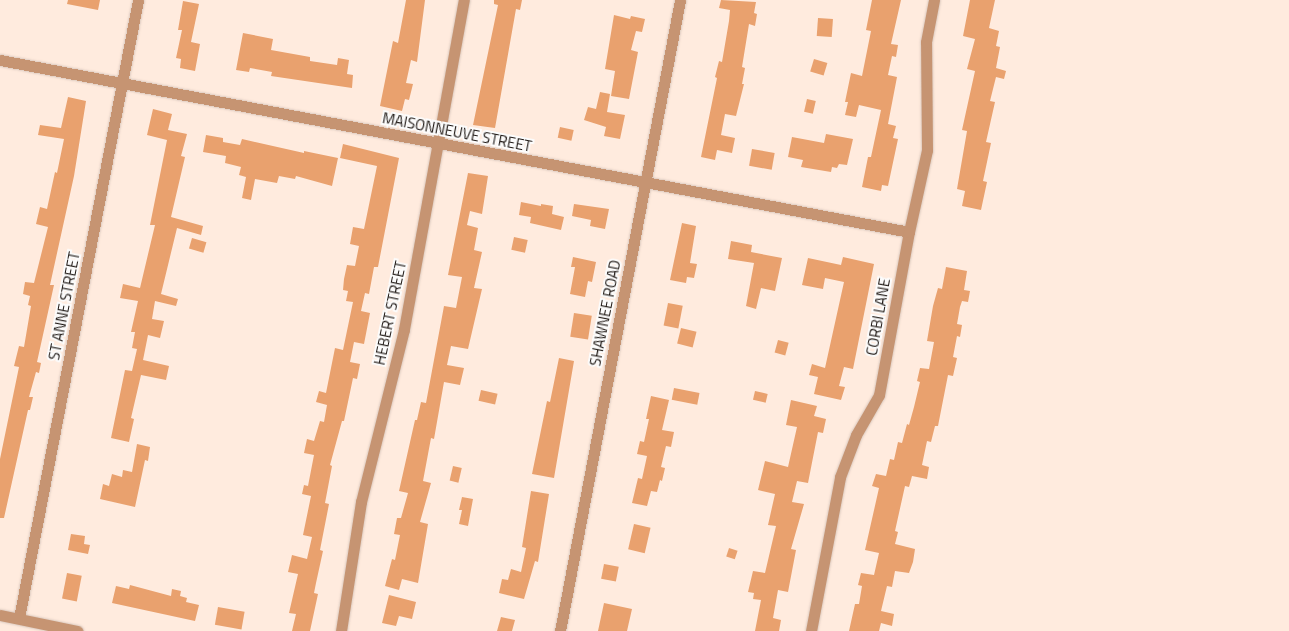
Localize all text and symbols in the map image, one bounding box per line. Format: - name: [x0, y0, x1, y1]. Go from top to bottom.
- street label: MAISONNEUVE STREET: [381, 109, 533, 155]
- street label: ST ANNE STREET: [45, 250, 83, 362]
- street label: SHAWNEE ROAD: [586, 258, 624, 368]
- street label: HEBERT STREET: [370, 259, 410, 367]
- street label: CORBI LANE: [862, 277, 894, 357]

